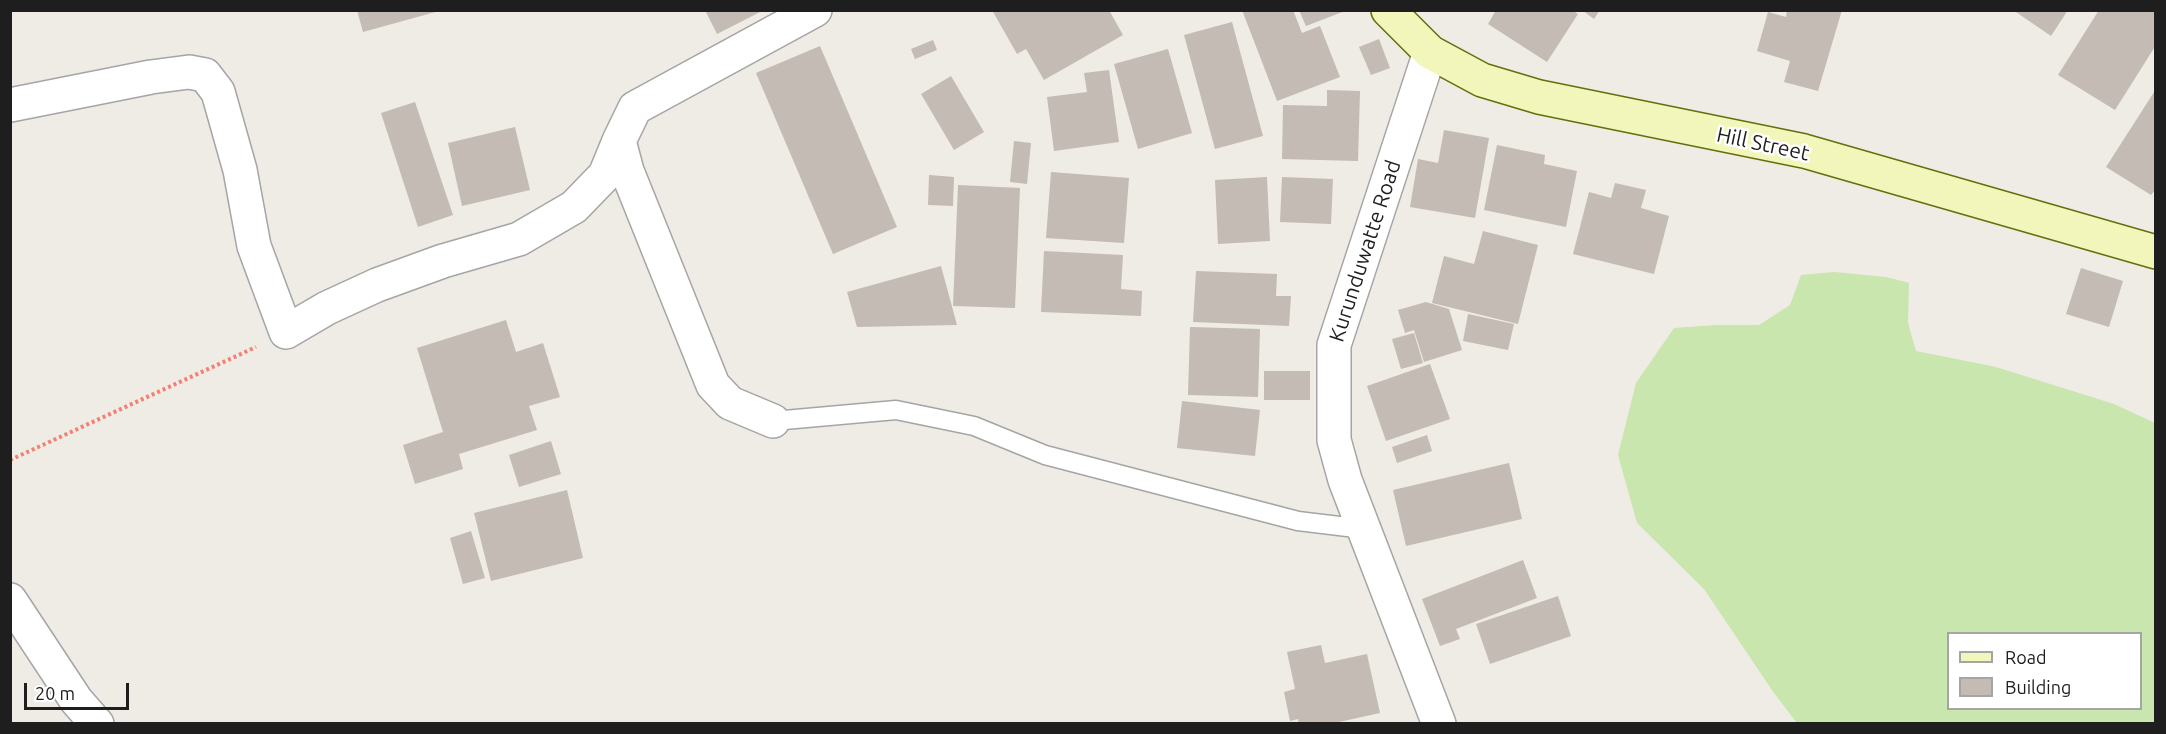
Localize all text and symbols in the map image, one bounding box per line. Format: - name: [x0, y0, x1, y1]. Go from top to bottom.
- street label: Hill Street: [1714, 122, 1812, 166]
- street label: Kurunduwatte Road: [1324, 157, 1406, 345]
- legend: [1947, 632, 2142, 710]
- text: Road: [2005, 647, 2047, 667]
- scale bar: [27, 671, 132, 709]
- text: Building: [2005, 677, 2071, 697]
- text: 20 m: [35, 683, 75, 703]

